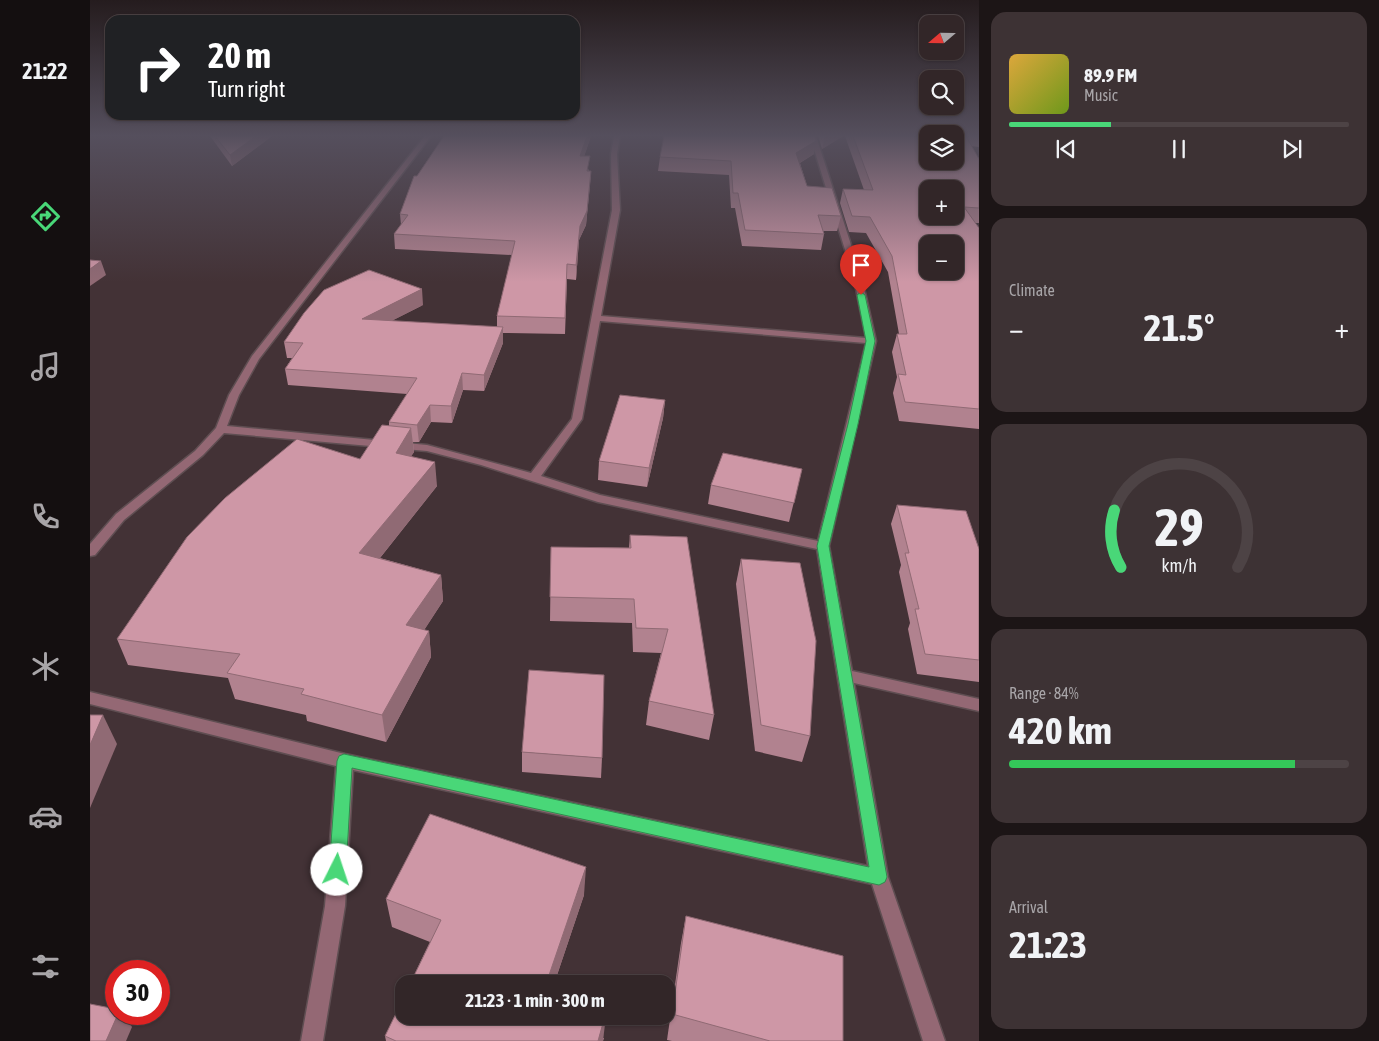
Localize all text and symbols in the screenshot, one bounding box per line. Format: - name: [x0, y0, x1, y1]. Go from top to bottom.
- north arrow: [919, 15, 964, 60]
- map controls: [919, 15, 964, 280]
- icon: right: [125, 35, 190, 100]
- text: 20 m: [208, 35, 271, 75]
- text: 21:22: [22, 58, 68, 84]
- text: 89.9 FM: [1084, 64, 1137, 86]
- button: search: [919, 70, 964, 115]
- text: Turn right: [208, 76, 285, 102]
- text: Music: [1084, 86, 1118, 104]
- button: layers: [919, 125, 964, 170]
- icon: previous: [1052, 135, 1080, 163]
- icon: pause: [1165, 135, 1193, 163]
- icon: next: [1278, 135, 1306, 163]
- button: +: [919, 180, 964, 225]
- icon: directions: [28, 199, 63, 234]
- button: −: [919, 235, 964, 280]
- pin: [840, 244, 882, 295]
- icon: arrive: [847, 251, 875, 279]
- text: Climate: [1009, 281, 1055, 299]
- text: 21.5°: [1144, 306, 1214, 349]
- text: −: [1009, 312, 1024, 344]
- text: +: [1334, 312, 1349, 344]
- icon: music: [28, 349, 63, 384]
- text: 29: [1155, 497, 1203, 557]
- icon: phone: [28, 499, 63, 534]
- text: km/h: [1161, 555, 1197, 576]
- icon: climate: [28, 649, 63, 684]
- text: Range · 84%: [1009, 684, 1079, 702]
- text: 420 km: [1009, 709, 1112, 752]
- icon: car: [28, 799, 63, 834]
- position arrow: [310, 843, 362, 895]
- text: Arrival: [1009, 898, 1048, 916]
- text: 21:23: [1009, 923, 1087, 966]
- icon: filters: [28, 949, 63, 984]
- speed limit sign: 30: [105, 960, 170, 1025]
- text: 21:23 · 1 min · 300 m: [465, 989, 605, 1011]

